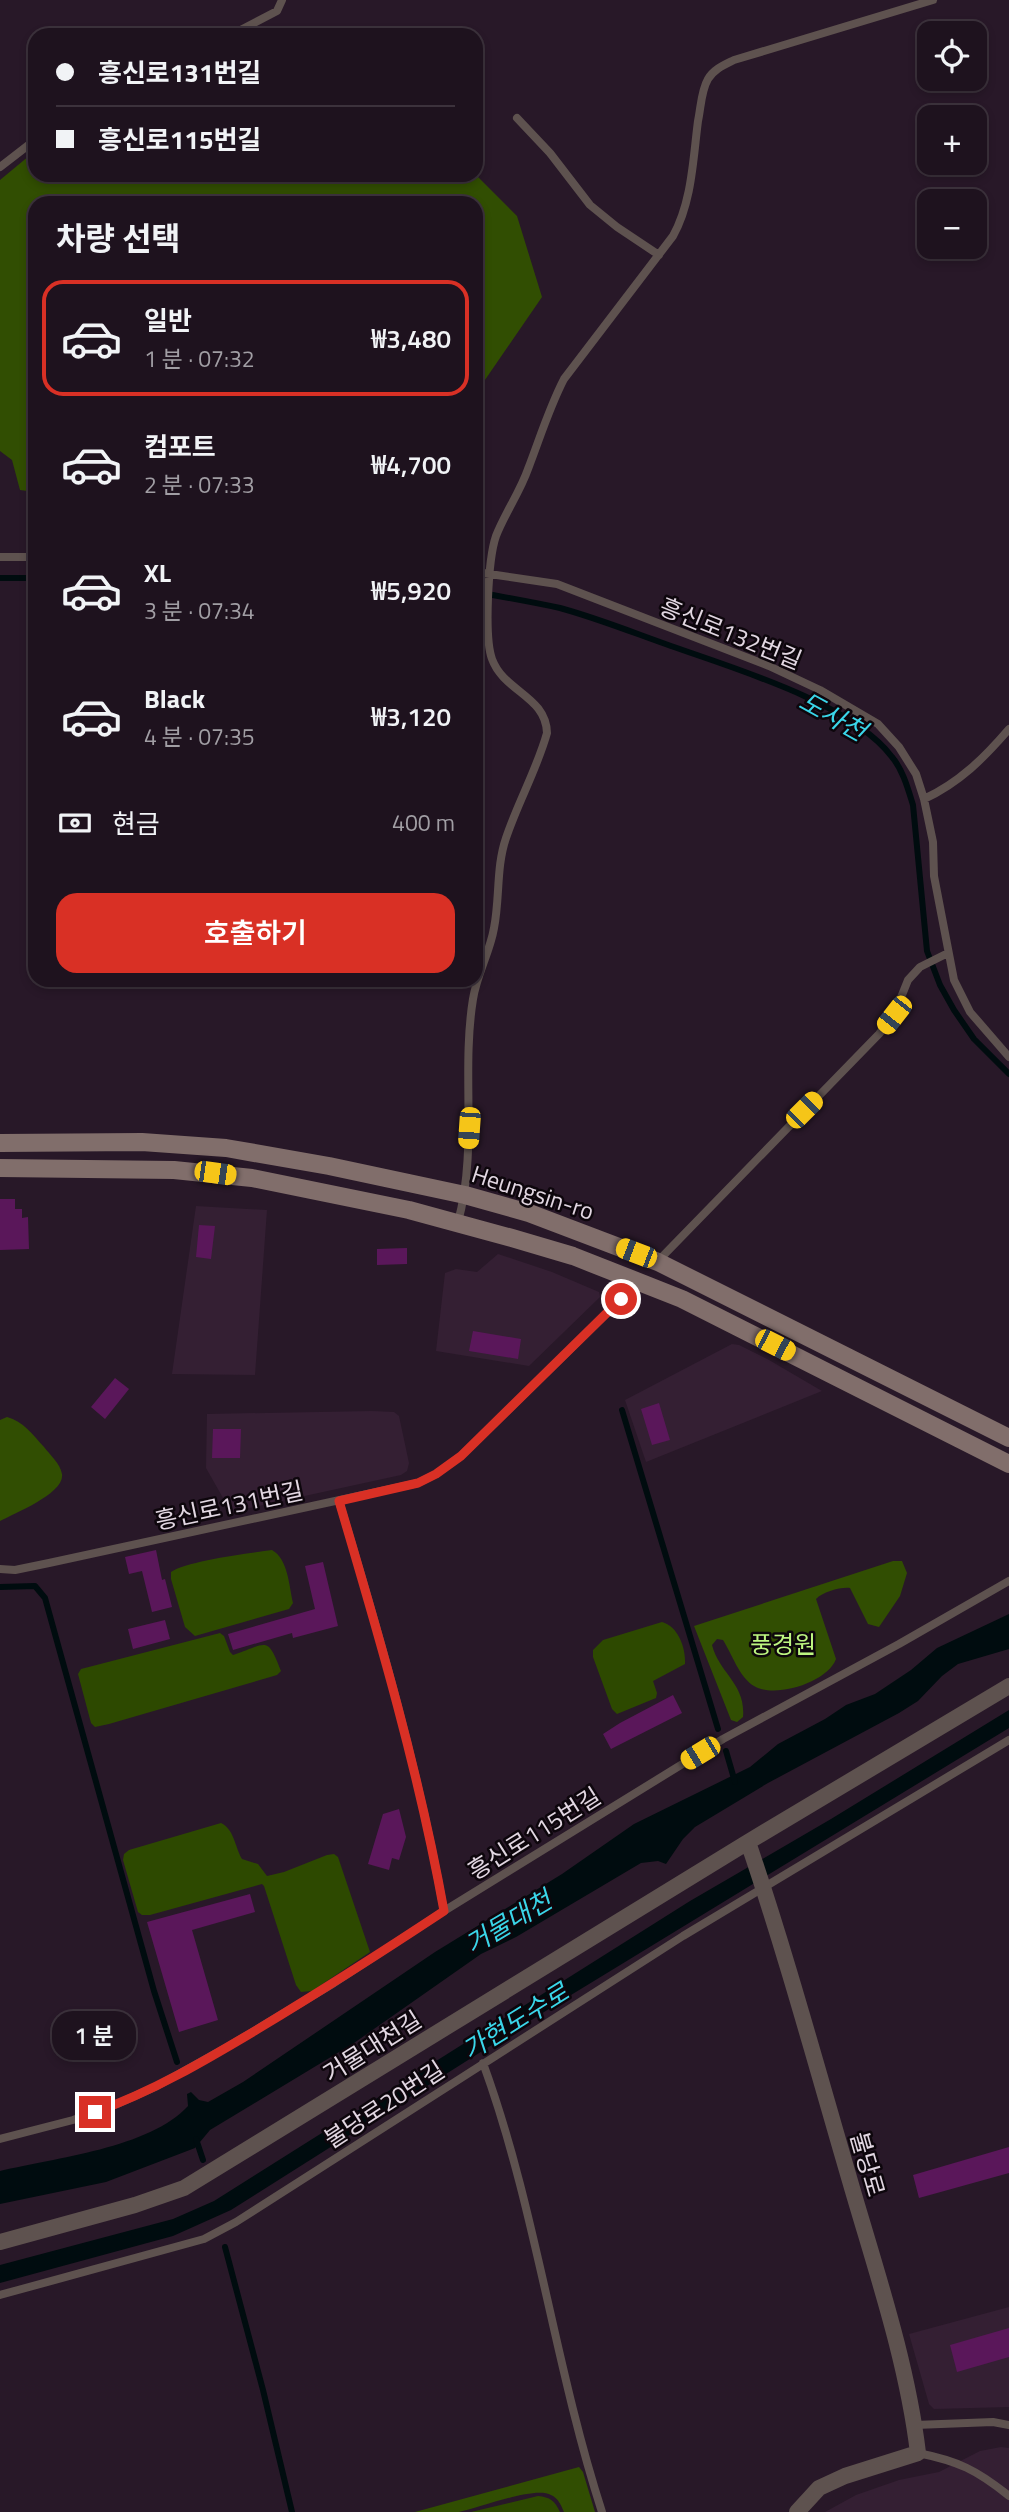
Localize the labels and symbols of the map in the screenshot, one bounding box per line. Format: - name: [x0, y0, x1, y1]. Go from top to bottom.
- street label: 흥신로132번길: [654, 588, 808, 678]
- water label: 도사천: [792, 682, 877, 752]
- car: [873, 992, 916, 1038]
- car: [782, 1088, 827, 1132]
- car: [458, 1106, 481, 1150]
- street label: Heungsin-ro: [467, 1155, 599, 1229]
- car: [193, 1160, 238, 1186]
- car: [613, 1236, 660, 1270]
- route start: [605, 1283, 637, 1315]
- car: [752, 1326, 799, 1364]
- street label: 흥신로131번길: [152, 1472, 306, 1538]
- park label: 풍경원: [750, 1626, 816, 1662]
- car: [677, 1733, 724, 1773]
- street label: 흥신로115번길: [461, 1778, 607, 1888]
- water label: 거물대천: [457, 1879, 562, 1963]
- water label: 가현도수로: [454, 1972, 577, 2069]
- street label: 거물대천길: [316, 2001, 428, 2091]
- callout: 1 분: [53, 2010, 137, 2060]
- street label: 불당로20번길: [317, 2052, 451, 2156]
- route end: [79, 2096, 111, 2128]
- street label: 불당로: [842, 2127, 894, 2201]

